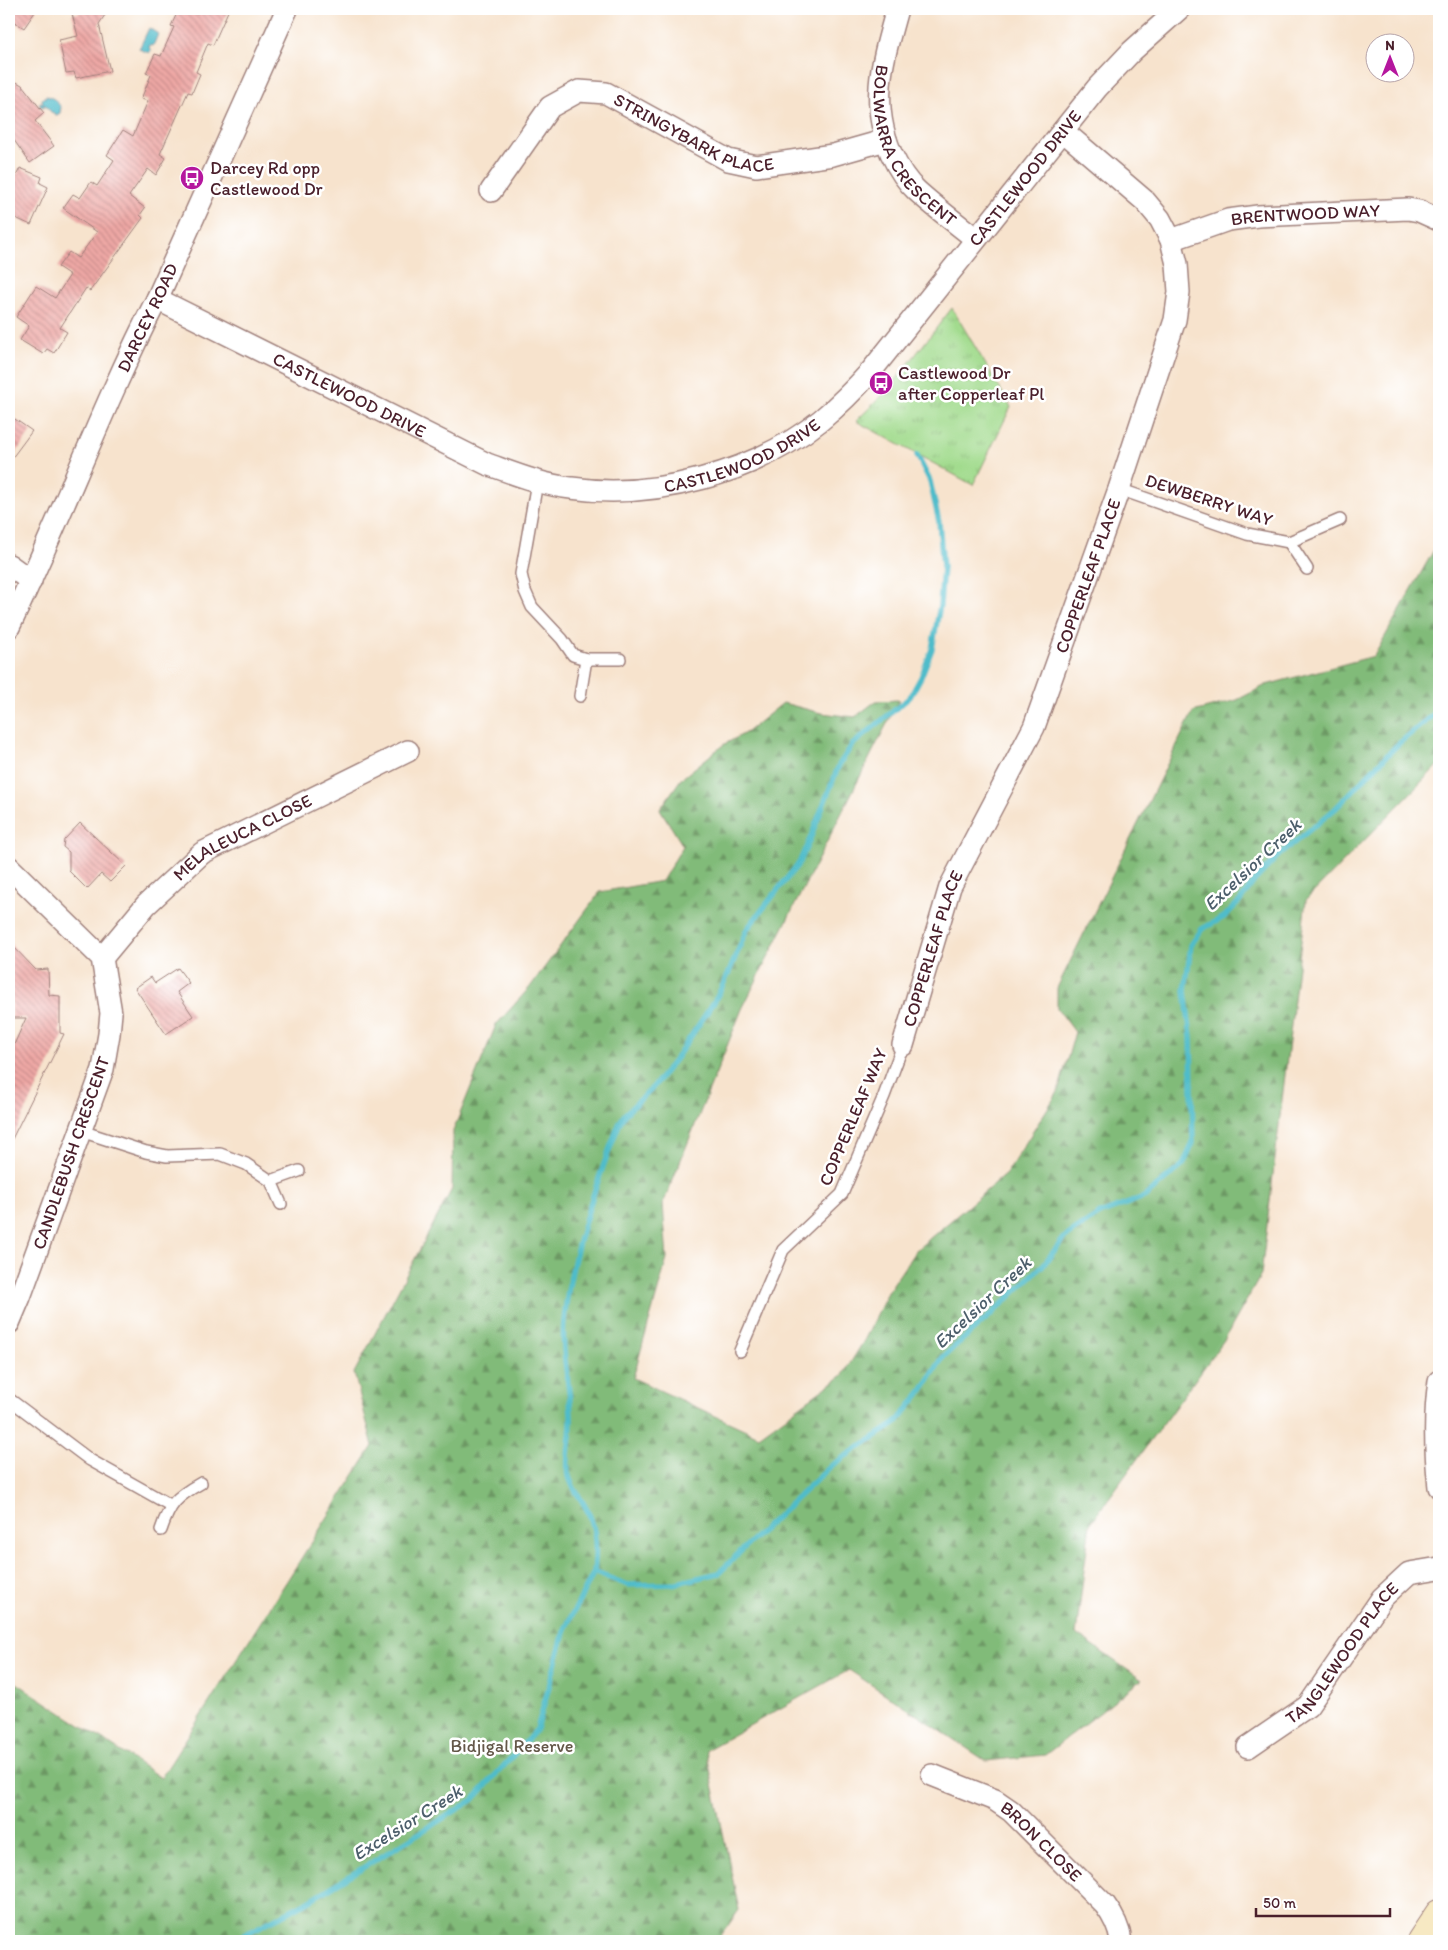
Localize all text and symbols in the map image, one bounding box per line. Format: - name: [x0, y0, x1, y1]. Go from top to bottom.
- north arrow: [1366, 32, 1416, 82]
- text: N: [1385, 37, 1395, 54]
- street label: BOLWARRA CRESCENT: [868, 63, 961, 231]
- street label: STRINGYBARK PLACE: [610, 88, 775, 177]
- street label: CASTLEWOOD DRIVE: [964, 106, 1086, 251]
- place label: Darcey Rd opp Castlewood Dr: [210, 157, 324, 200]
- bus stop icon: Darcey Rd opp Castlewood Dr: [179, 165, 205, 191]
- street label: BRENTWOOD WAY: [1229, 199, 1381, 231]
- street label: DARCEY ROAD: [112, 260, 183, 376]
- street label: CASTLEWOOD DRIVE: [269, 348, 430, 443]
- place label: Castlewood Dr after Copperleaf Pl: [898, 362, 1044, 405]
- bus stop icon: Castlewood Dr after Copperleaf Pl: [868, 370, 894, 396]
- street label: CASTLEWOOD DRIVE: [662, 414, 824, 497]
- street label: DEWBERRY WAY: [1143, 469, 1276, 531]
- street label: COPPERLEAF PLACE: [1050, 496, 1126, 656]
- street label: MELALEUCA CLOSE: [168, 789, 315, 885]
- water label: Excelsior Creek: [1199, 813, 1307, 915]
- street label: COPPERLEAF PLACE: [898, 866, 968, 1029]
- street label: COPPERLEAF WAY: [814, 1044, 892, 1189]
- street label: CANDLEBUSH CRESCENT: [28, 1054, 114, 1252]
- water label: Excelsior Creek: [929, 1251, 1037, 1353]
- street label: TANGLEWOOD PLACE: [1281, 1577, 1403, 1729]
- park label: Bidjigal Reserve: [450, 1735, 574, 1757]
- water label: Excelsior Creek: [348, 1779, 467, 1865]
- street label: BRON CLOSE: [996, 1796, 1086, 1886]
- scale bar: [1256, 1885, 1389, 1917]
- text: 50 m: [1263, 1894, 1296, 1912]

